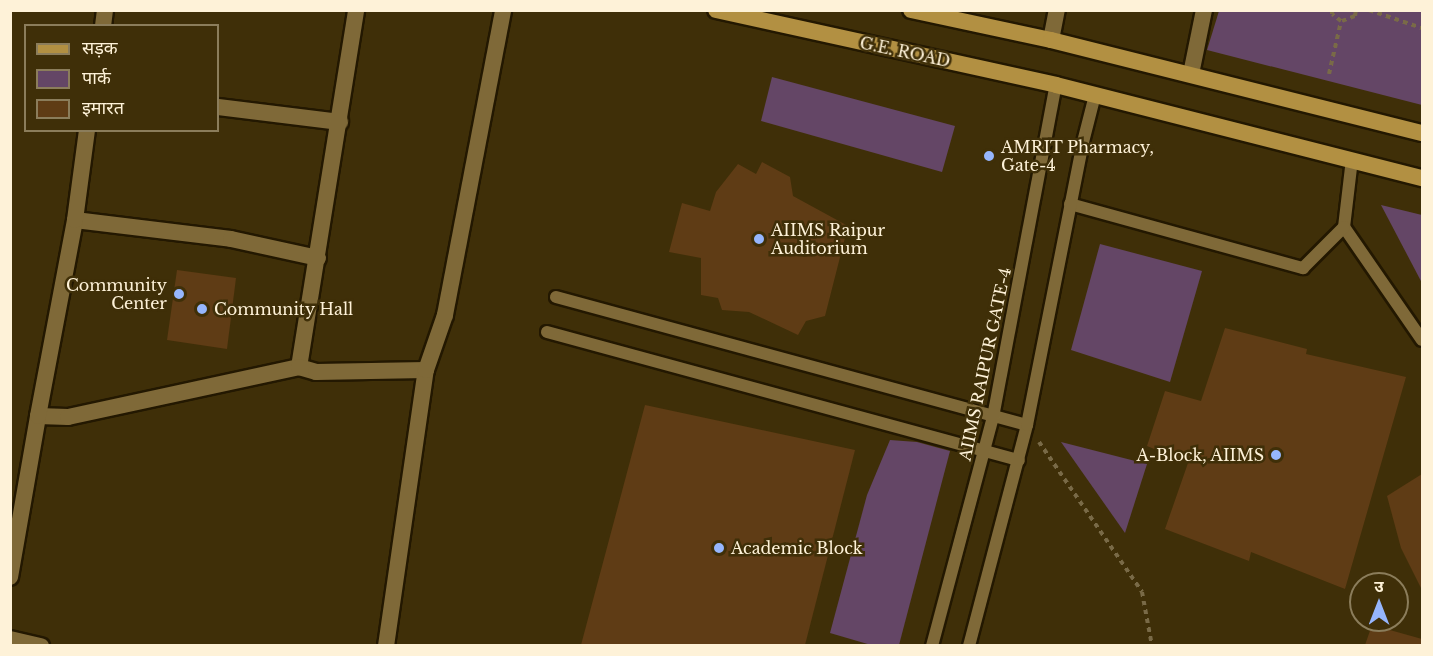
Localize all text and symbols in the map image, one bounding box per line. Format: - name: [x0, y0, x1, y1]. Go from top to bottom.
- legend: [24, 24, 219, 132]
- street label: G.E. ROAD: [858, 33, 952, 71]
- text: सड़क: [82, 37, 118, 59]
- text: पार्क: [82, 67, 111, 89]
- text: इमारत: [82, 97, 124, 119]
- place label: AMRIT Pharmacy, Gate-4: [1001, 137, 1154, 175]
- marker: AMRIT Pharmacy, Gate-4: [982, 149, 996, 163]
- place label: AIIMS Raipur Auditorium: [771, 220, 885, 258]
- marker: AIIMS Raipur Auditorium: [752, 232, 766, 246]
- street label: AIIMS RAIPUR GATE-4: [955, 265, 1015, 463]
- place label: Community Center: [66, 275, 167, 313]
- marker: Community Center: [172, 287, 186, 301]
- place label: Community Hall: [214, 299, 354, 319]
- marker: Community Hall: [195, 302, 209, 316]
- place label: A-Block, AIIMS: [1136, 445, 1264, 465]
- marker: A-Block, AIIMS: [1269, 448, 1283, 462]
- place label: Academic Block: [731, 538, 863, 558]
- marker: Academic Block: [712, 541, 726, 555]
- north arrow: [1349, 572, 1409, 632]
- text: उ: [1374, 576, 1384, 596]

